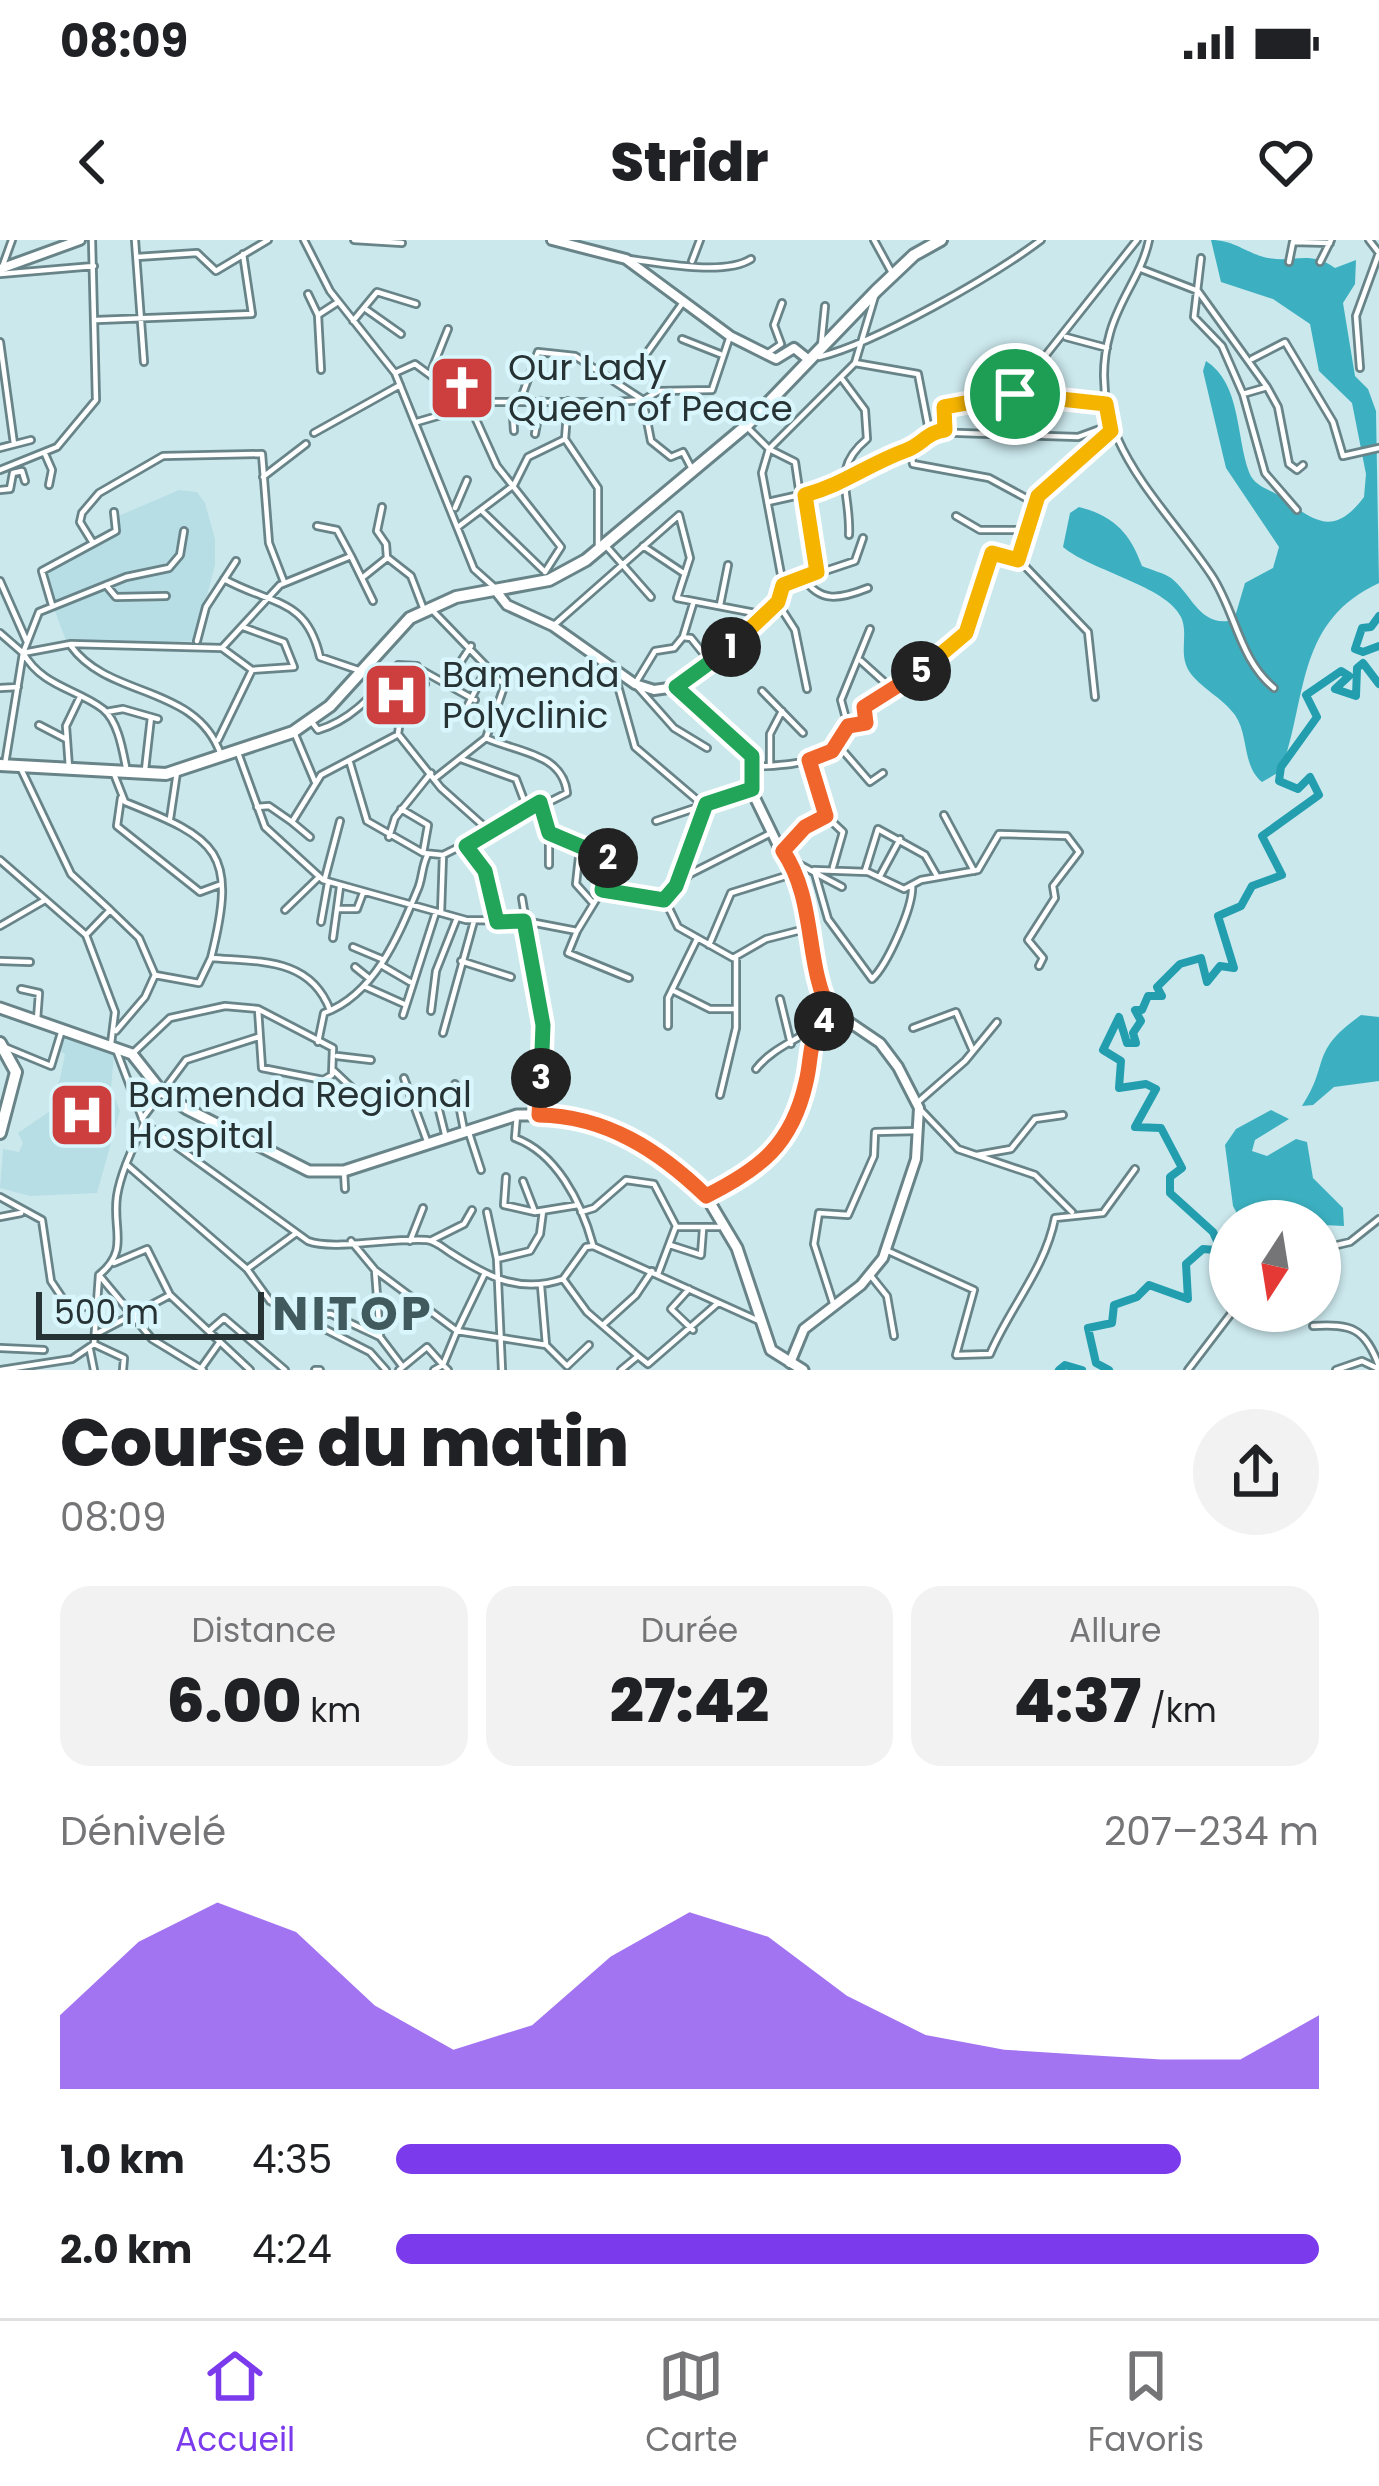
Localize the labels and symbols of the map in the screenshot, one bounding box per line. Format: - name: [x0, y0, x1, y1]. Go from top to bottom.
- place label: Our Lady Queen of Peace: [508, 342, 793, 434]
- pin: [964, 343, 1066, 445]
- church icon: Our Lady Queen of Peace: [427, 353, 497, 423]
- pin: 1: [701, 617, 761, 677]
- pin: 5: [891, 641, 951, 701]
- place label: Bamenda Polyclinic: [442, 649, 620, 741]
- hospital icon: Bamenda Polyclinic: [361, 660, 431, 730]
- pin: 2: [578, 828, 638, 888]
- pin: 4: [794, 991, 854, 1051]
- pin: 3: [511, 1048, 571, 1108]
- place label: Bamenda Regional Hospital: [128, 1069, 472, 1161]
- hospital icon: Bamenda Regional Hospital: [47, 1080, 117, 1150]
- north arrow: [1209, 1200, 1341, 1332]
- district label: NITOP: [272, 1280, 434, 1347]
- scale bar: [36, 1286, 264, 1339]

